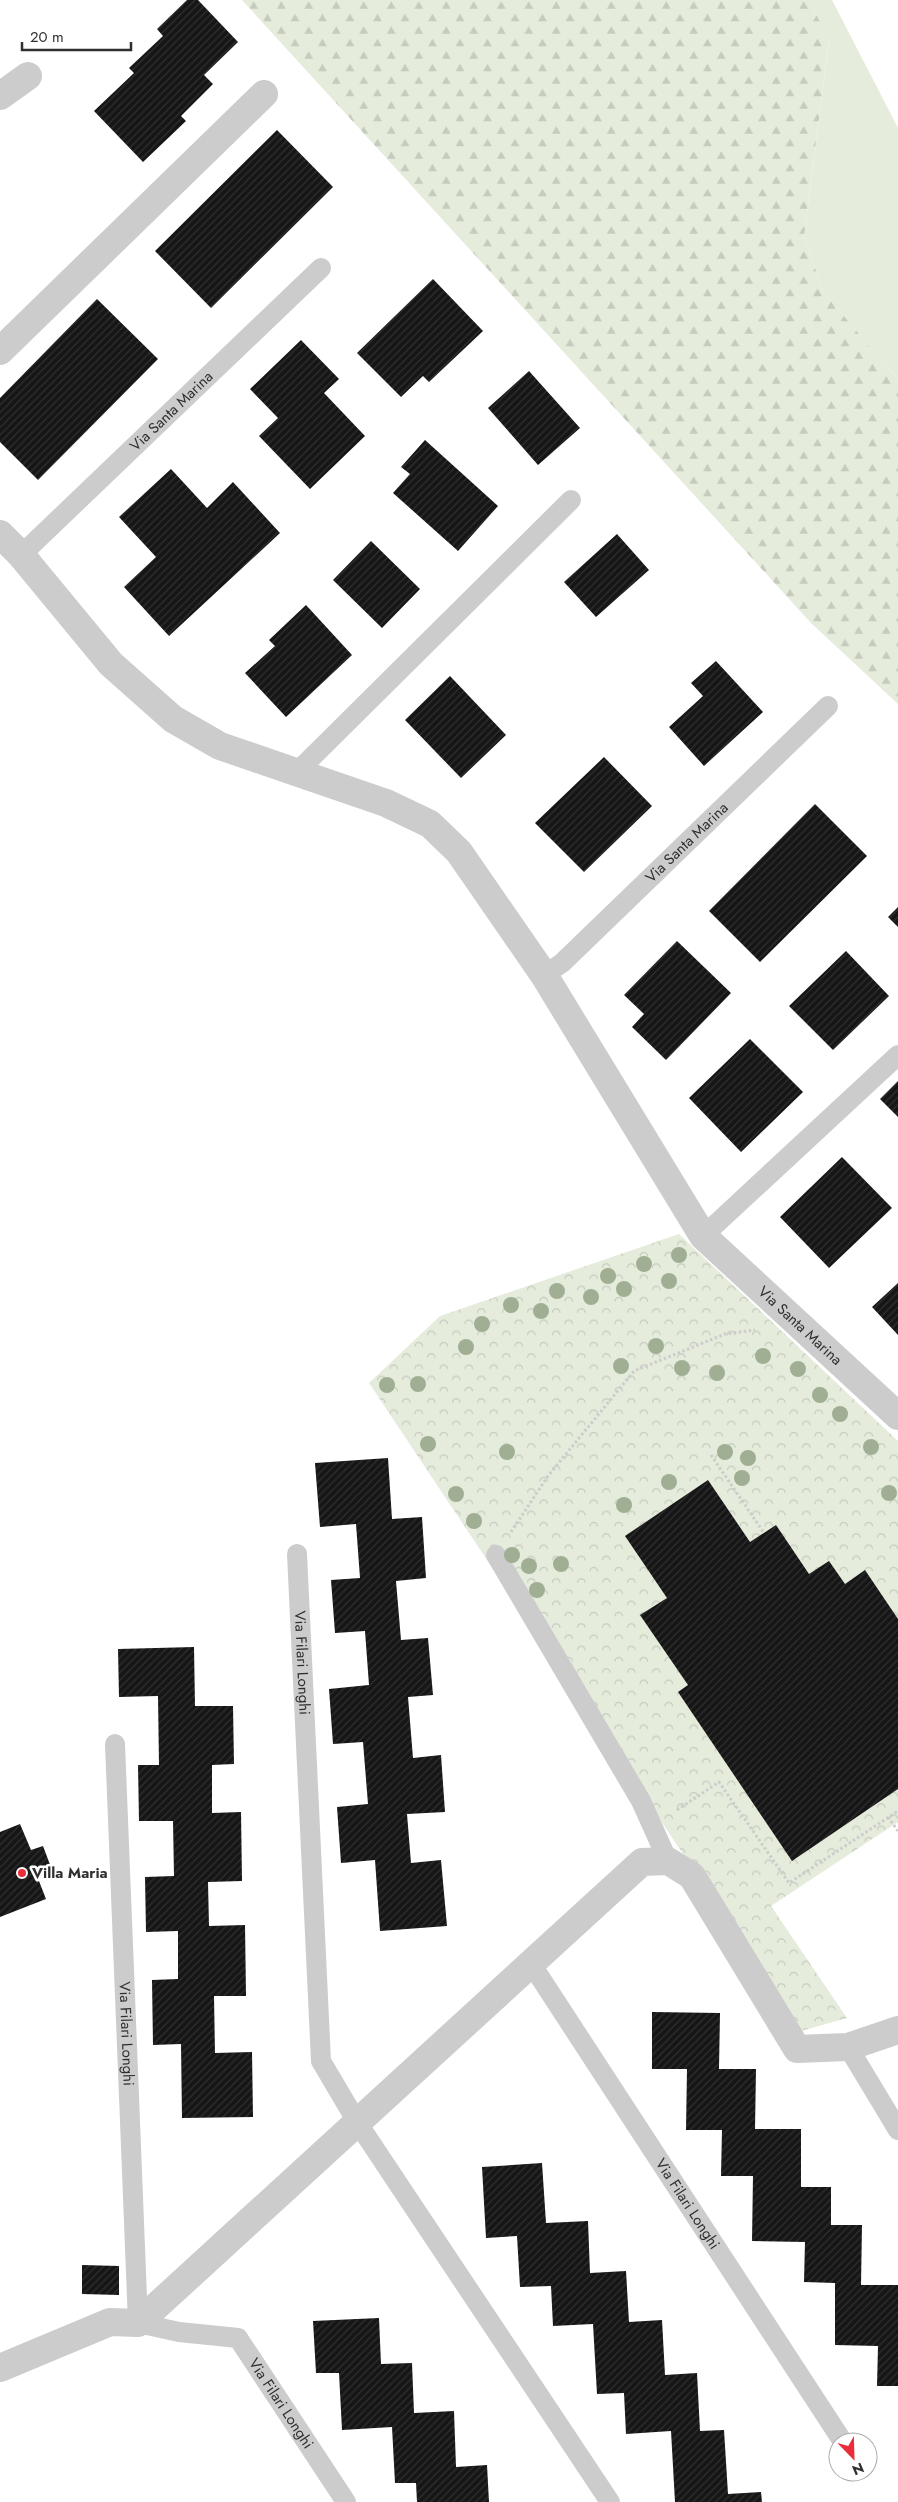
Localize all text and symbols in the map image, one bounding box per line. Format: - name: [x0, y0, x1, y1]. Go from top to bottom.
- scale bar: [22, 20, 131, 52]
- text: 20 m: [30, 26, 64, 48]
- street label: Via Santa Marina: [125, 366, 218, 456]
- street label: Via Santa Marina: [640, 797, 733, 888]
- street label: Via Santa Marina: [753, 1281, 847, 1370]
- street label: Via Filari Longhi: [289, 1610, 316, 1716]
- place label: Villa Maria: [31, 1862, 108, 1884]
- marker: Villa Maria: [16, 1867, 28, 1879]
- street label: Via Filari Longhi: [113, 1981, 140, 2086]
- street label: Via Filari Longhi: [650, 2154, 725, 2253]
- street label: Via Filari Longhi: [243, 2354, 319, 2453]
- north arrow: [828, 2432, 878, 2482]
- text: N: [849, 2458, 867, 2480]

